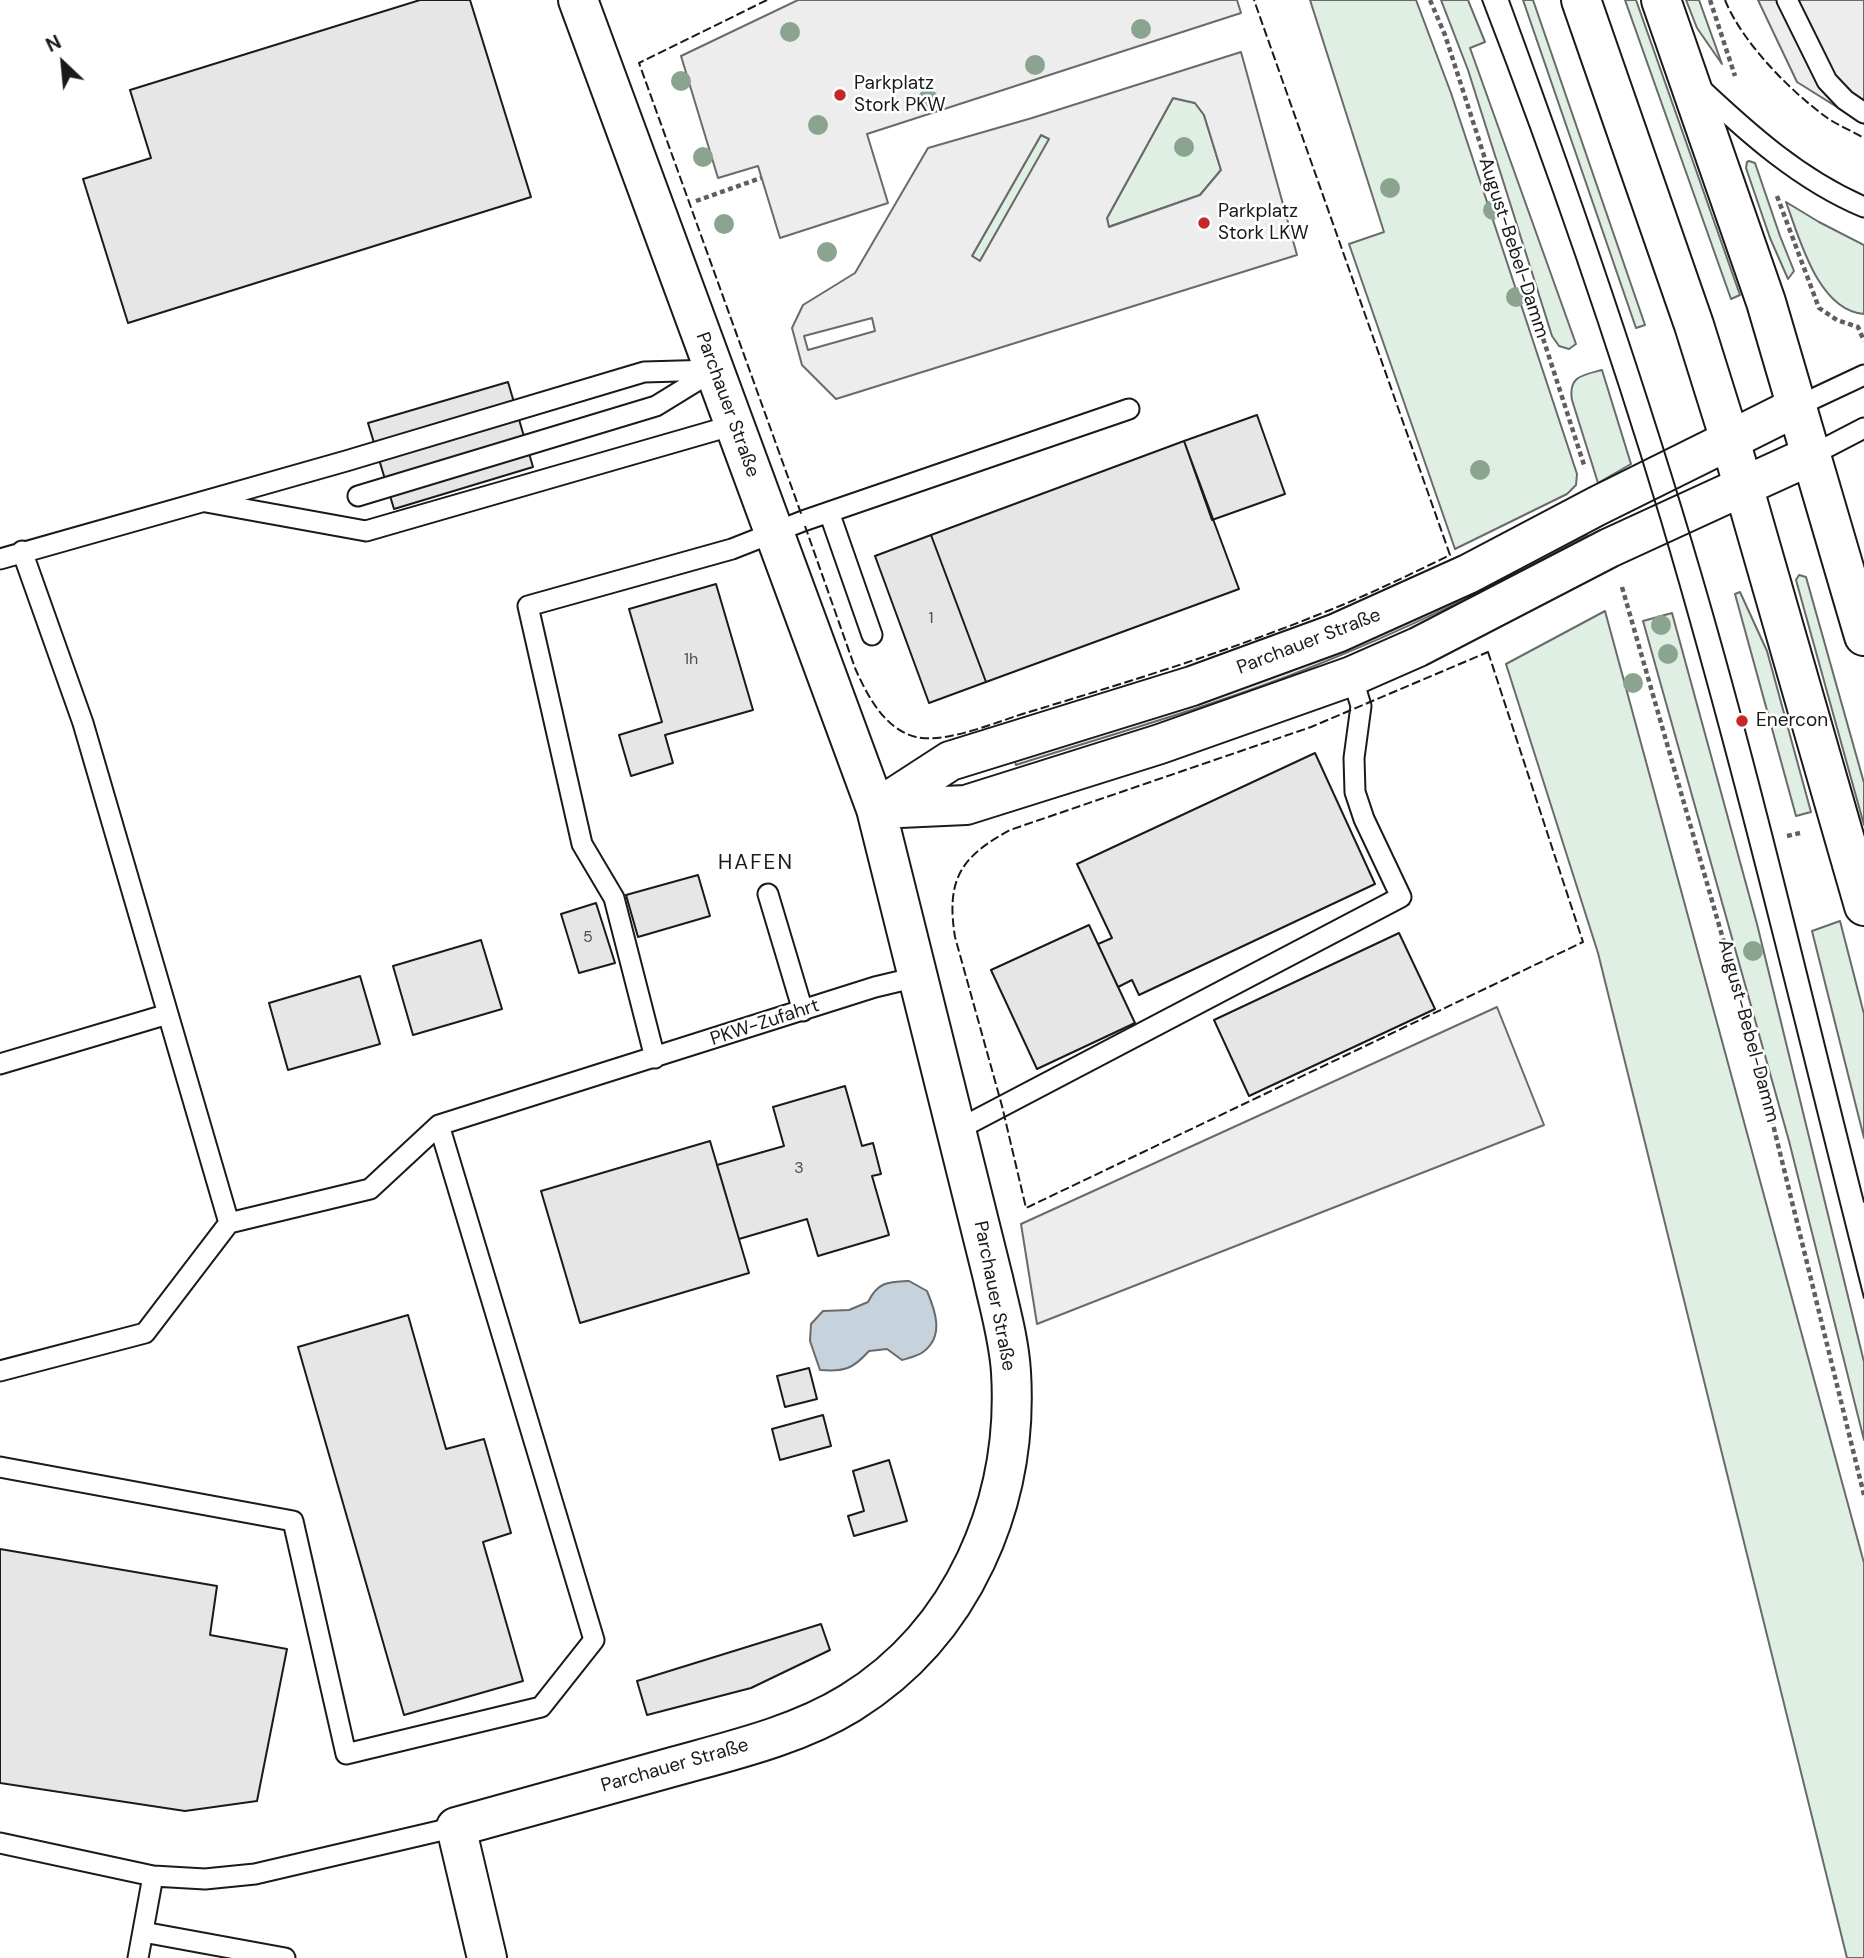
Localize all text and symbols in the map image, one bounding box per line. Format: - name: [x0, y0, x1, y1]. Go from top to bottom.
- north arrow: [28, 28, 98, 98]
- text: N: [42, 29, 65, 58]
- place label: Parkplatz Stork PKW: [854, 73, 946, 117]
- marker: Parkplatz Stork PKW: [832, 87, 848, 103]
- street label: August-Bebel-Damm: [1473, 155, 1553, 341]
- place label: Parkplatz Stork LKW: [1218, 201, 1309, 245]
- marker: Parkplatz Stork LKW: [1196, 215, 1212, 231]
- street label: Parchauer Straße: [690, 329, 764, 481]
- street label: Parchauer Straße: [1234, 604, 1384, 680]
- house number: 1: [929, 609, 933, 629]
- house number: 1h: [684, 650, 698, 670]
- place label: Enercon: [1756, 710, 1828, 732]
- marker: Enercon: [1734, 713, 1750, 729]
- district label: HAFEN: [719, 850, 793, 876]
- house number: 5: [583, 928, 593, 948]
- street label: August-Bebel-Damm: [1713, 937, 1783, 1125]
- street label: PKW-Zufahrt: [708, 995, 822, 1051]
- house number: 3: [794, 1159, 804, 1179]
- street label: Parchauer Straße: [968, 1219, 1020, 1373]
- street label: Parchauer Straße: [599, 1734, 751, 1798]

